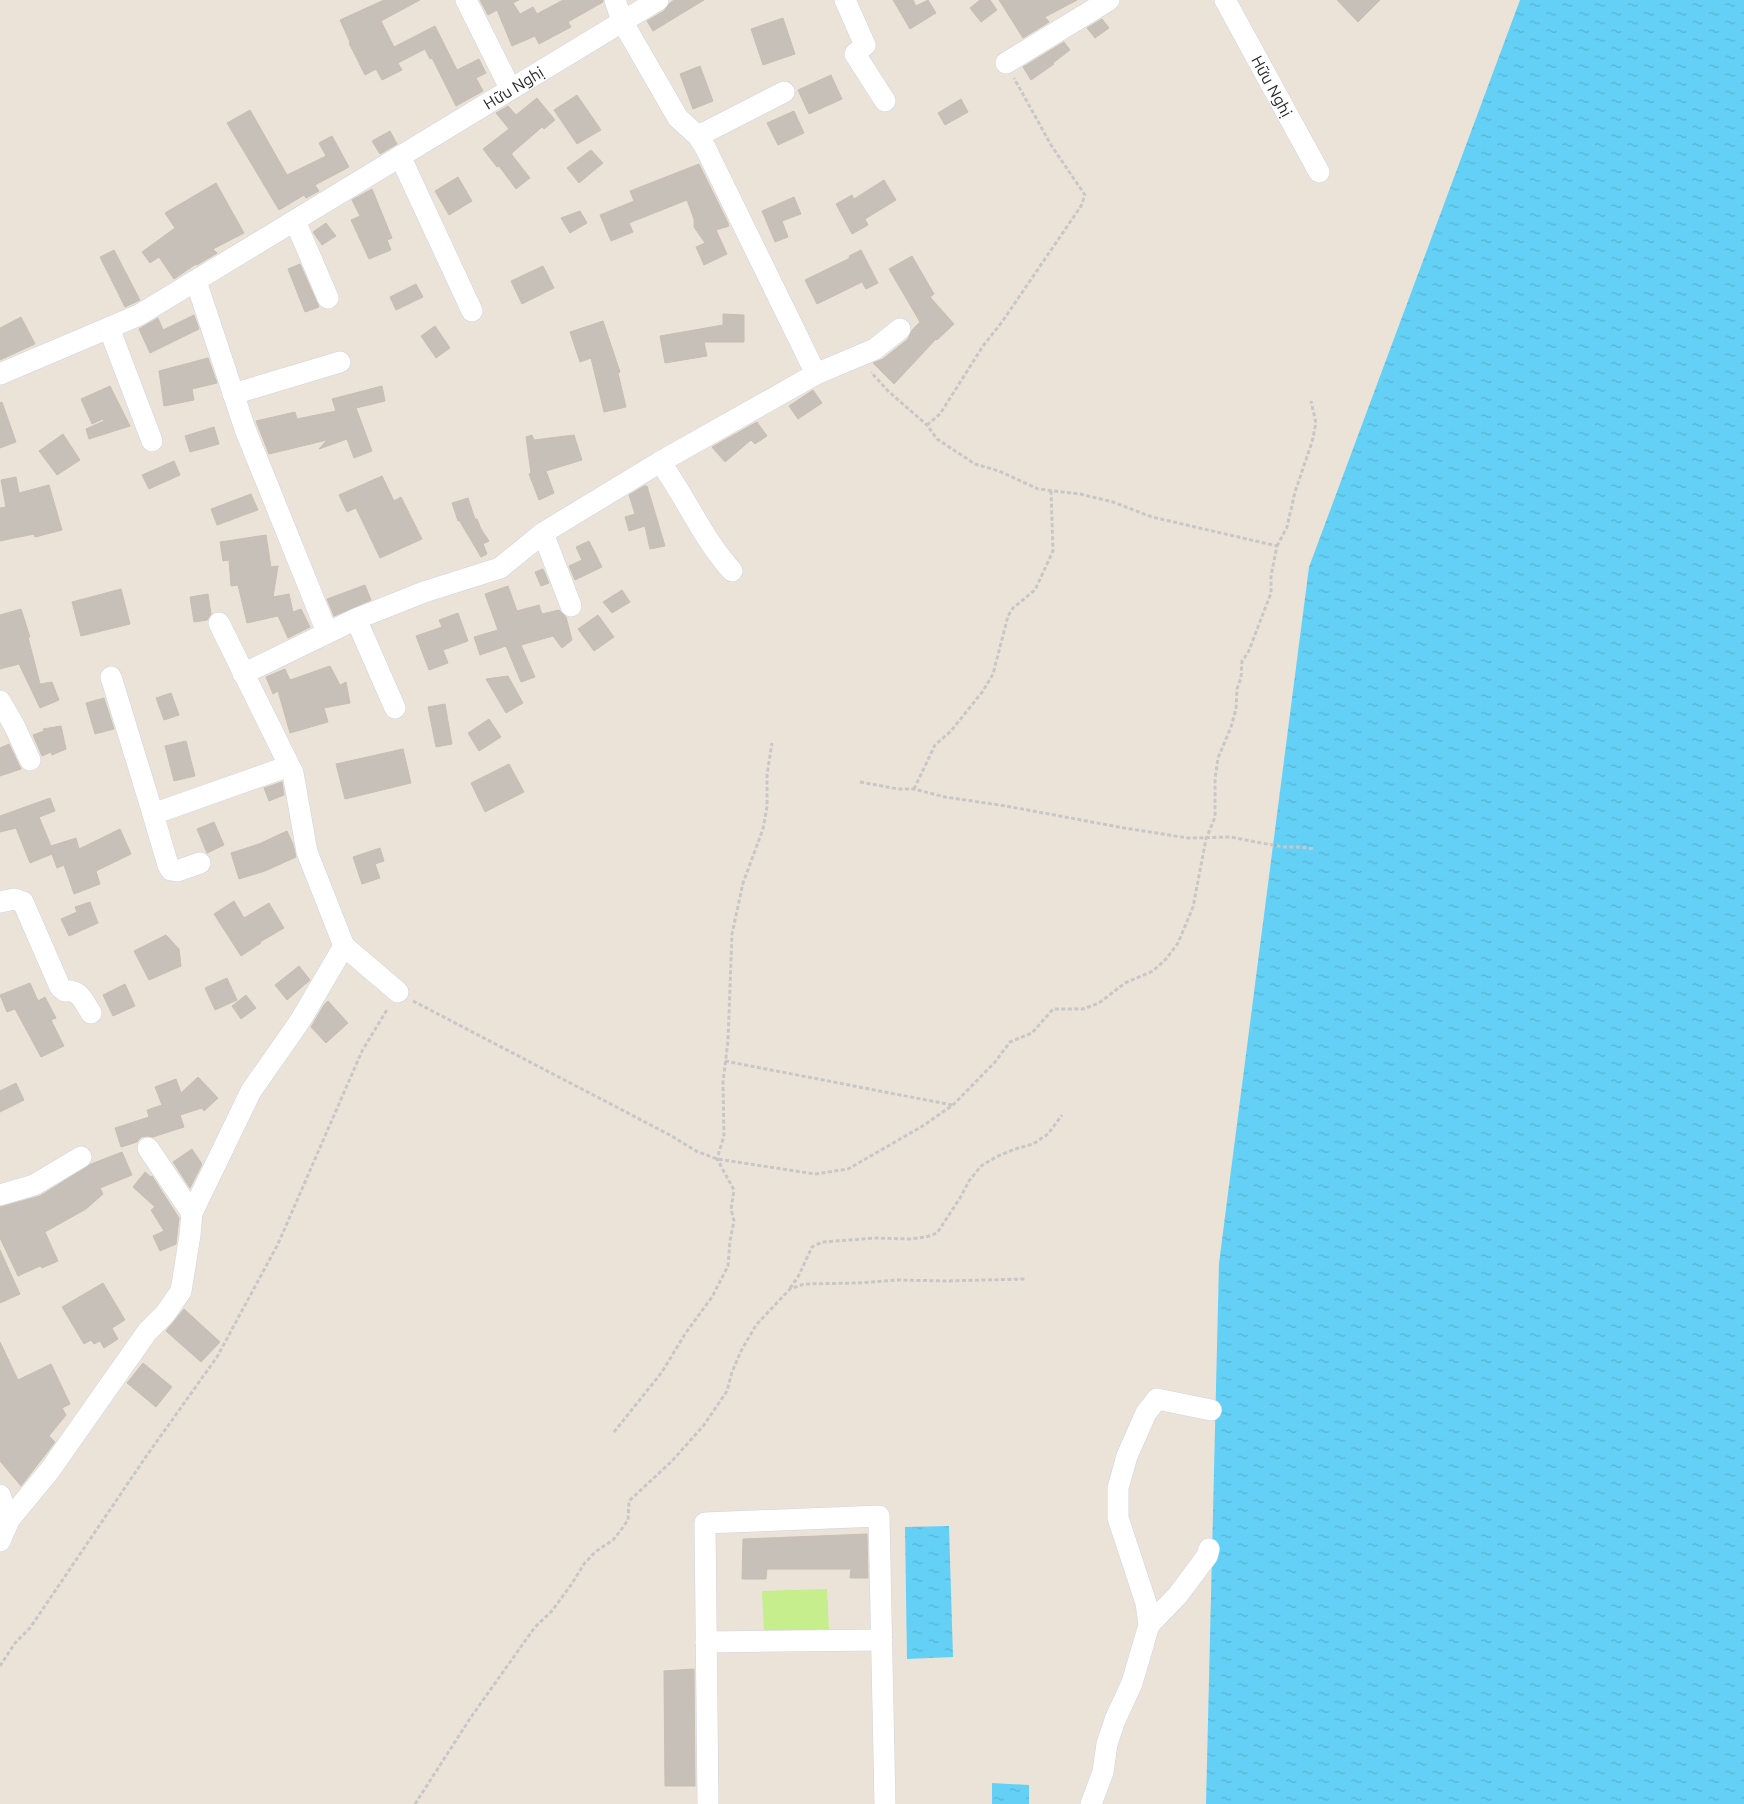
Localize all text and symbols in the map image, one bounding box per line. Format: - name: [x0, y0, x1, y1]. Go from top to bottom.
- street label: Hữu Nghị: [1248, 52, 1296, 120]
- street label: Hữu Nghị: [480, 63, 547, 113]

